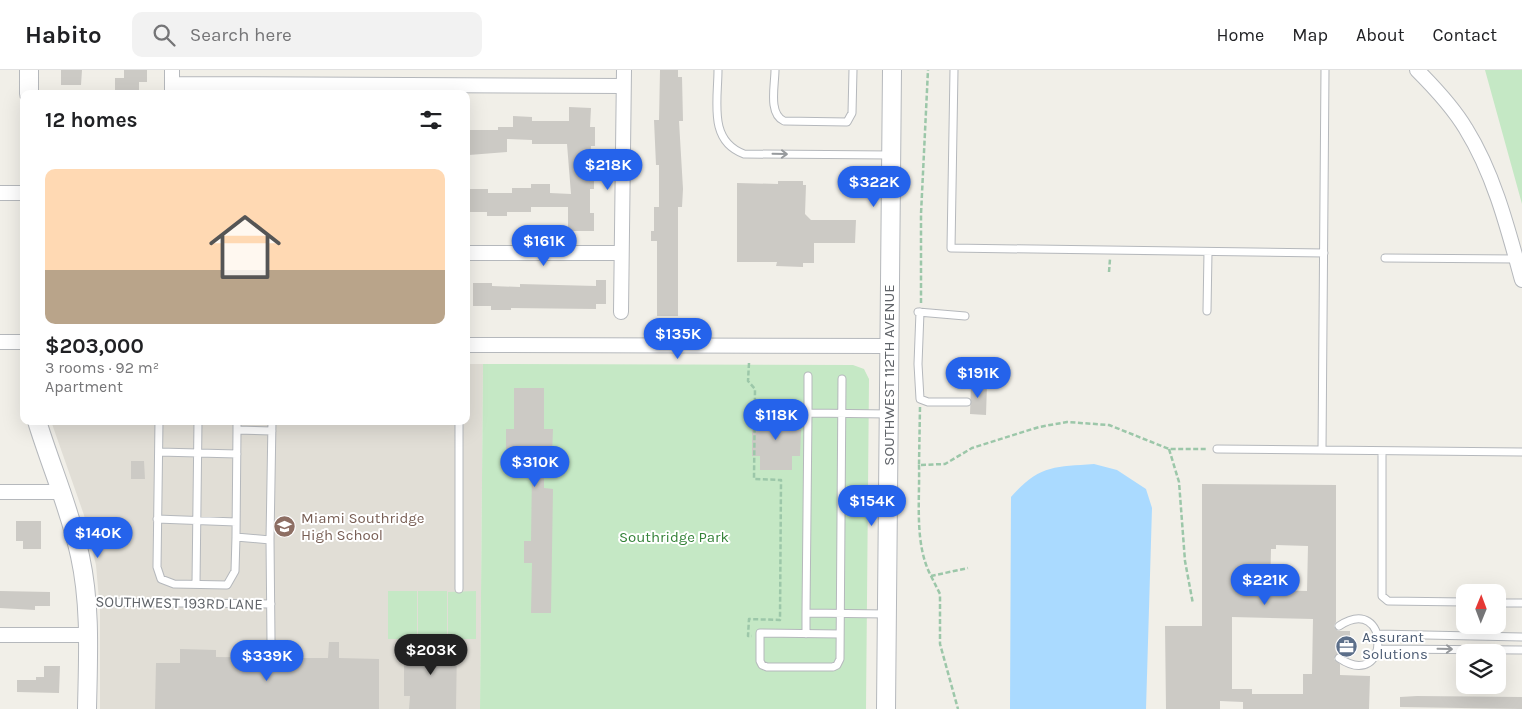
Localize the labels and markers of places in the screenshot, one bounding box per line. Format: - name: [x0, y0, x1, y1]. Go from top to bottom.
- pin: $218K: [573, 148, 643, 191]
- pin: $322K: [839, 166, 909, 208]
- pin: $161K: [509, 224, 579, 267]
- pin: $135K: [643, 318, 713, 360]
- pin: $191K: [943, 356, 1013, 399]
- pin: $118K: [741, 398, 811, 441]
- pin: $310K: [500, 446, 570, 488]
- pin: $154K: [837, 484, 907, 527]
- place label: Miami Southridge High School: [301, 509, 425, 544]
- school or university icon: Miami Southridge High School: [273, 515, 297, 539]
- pin: $140K: [63, 516, 133, 559]
- pin: $221K: [1230, 564, 1300, 606]
- place label: Assurant Solutions: [1362, 628, 1428, 663]
- pin: $203K: [396, 634, 466, 676]
- office icon: Assurant Solutions: [1334, 634, 1358, 658]
- pin: $339K: [232, 640, 302, 682]

